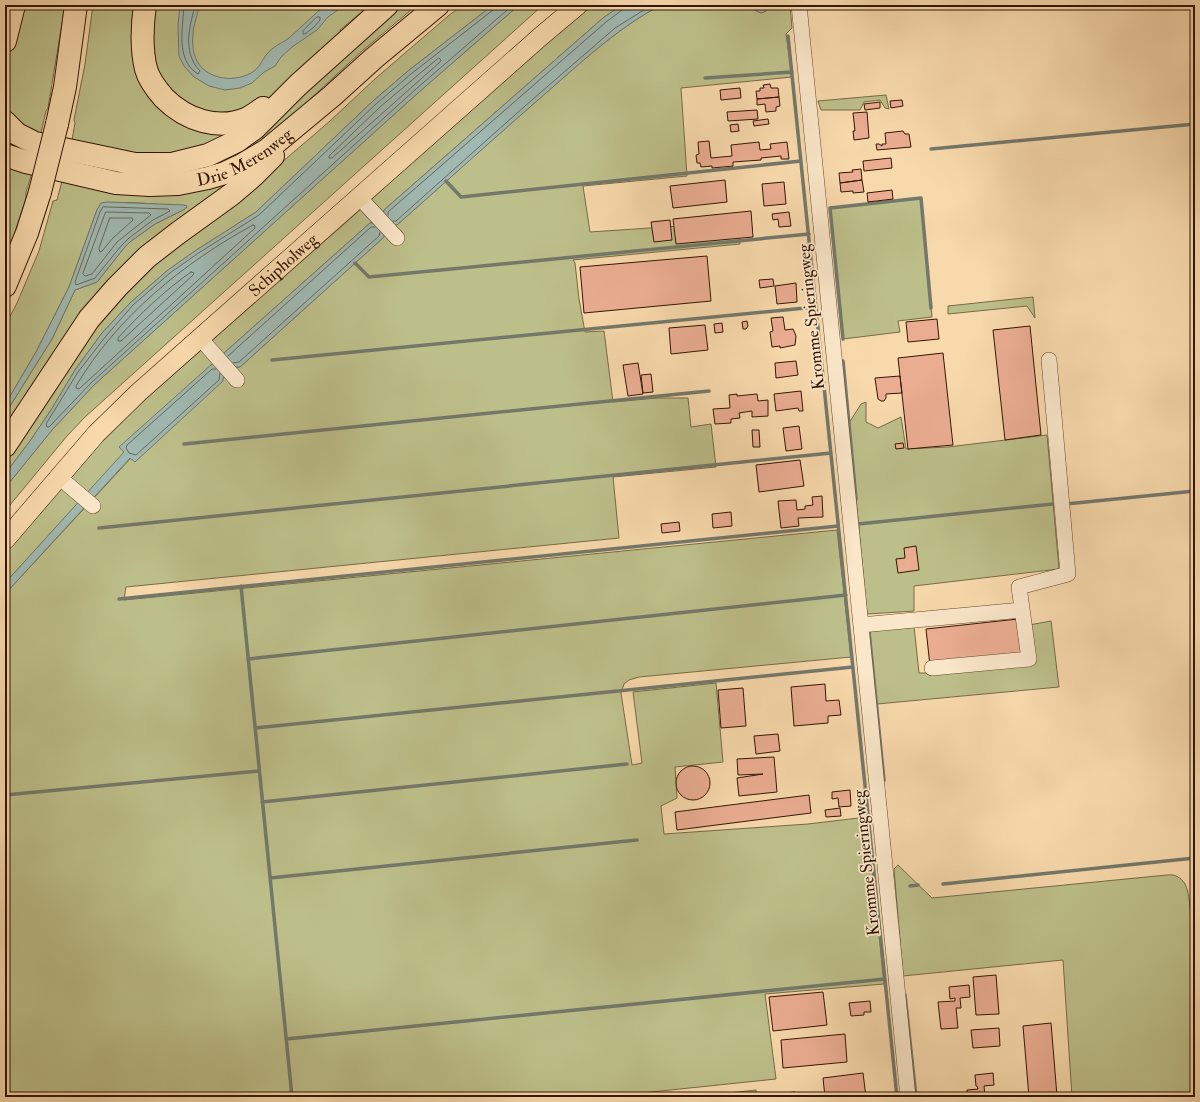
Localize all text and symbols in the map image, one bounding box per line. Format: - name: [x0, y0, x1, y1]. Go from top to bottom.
- street label: Drie Merenweg: [195, 123, 297, 191]
- street label: Schipholweg: [244, 228, 322, 301]
- street label: Kromme Spieringweg: [793, 242, 830, 391]
- street label: Kromme Spieringweg: [848, 788, 885, 937]

